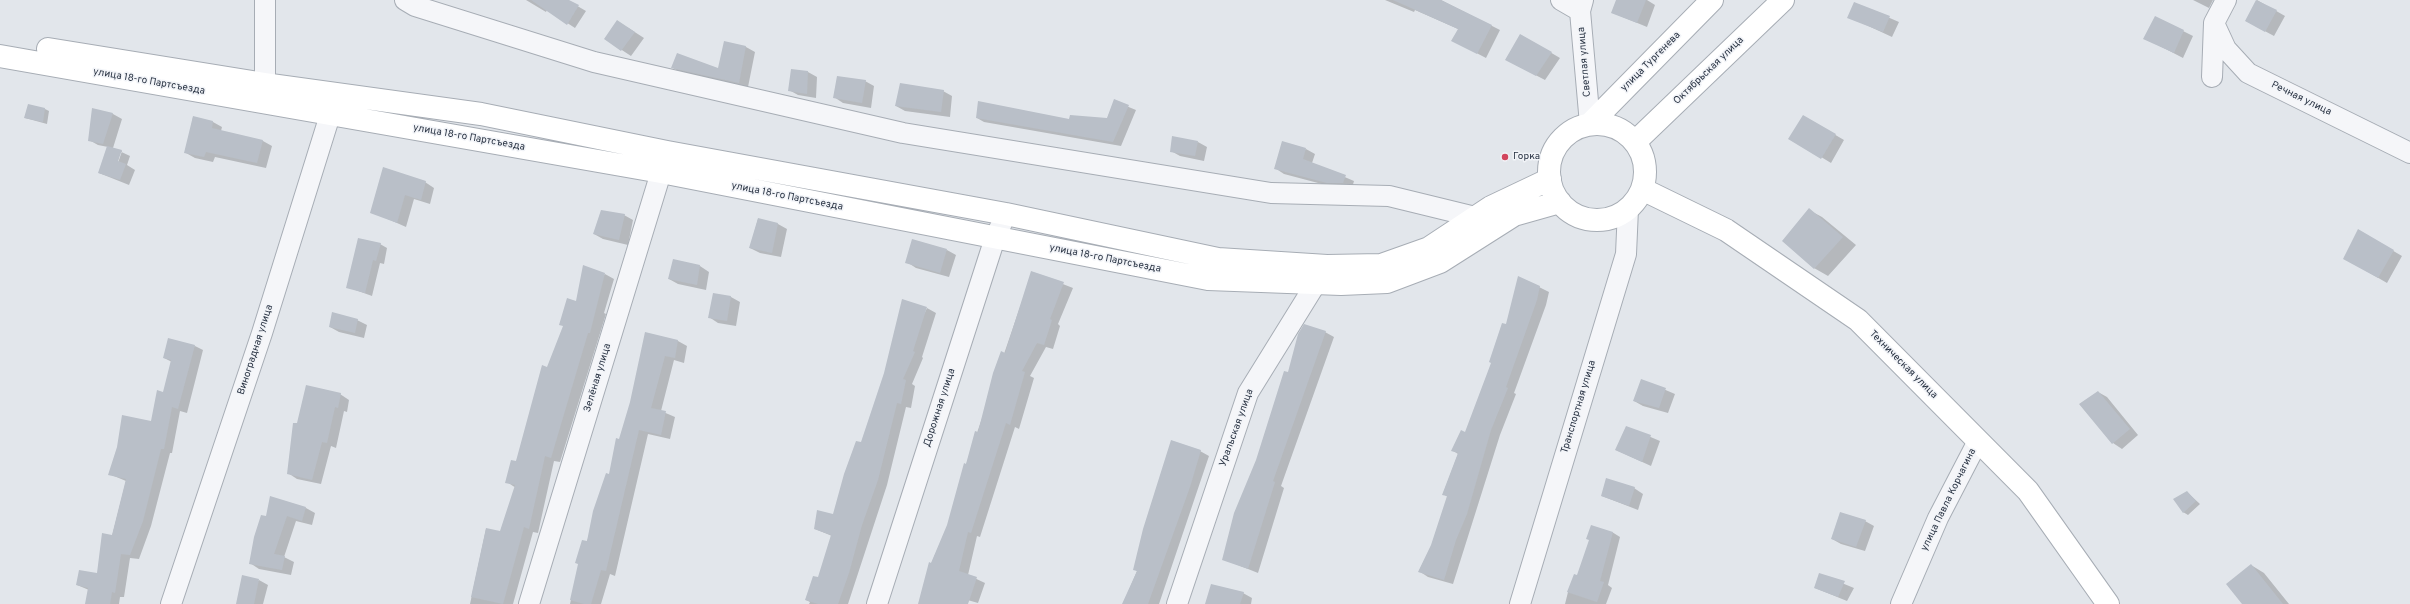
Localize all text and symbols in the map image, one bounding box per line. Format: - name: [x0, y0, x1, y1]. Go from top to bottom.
- street label: Светлая улица: [1576, 27, 1594, 97]
- street label: улица Тургенева: [1619, 30, 1683, 94]
- street label: Октябрьская улица: [1672, 35, 1746, 107]
- street label: улица 18-го Партсъезда: [92, 66, 206, 98]
- street label: Речная улица: [2269, 79, 2333, 119]
- street label: улица 18-го Партсъезда: [412, 122, 526, 154]
- place label: Горка: [1513, 151, 1540, 163]
- marker: Горка: [1500, 152, 1510, 162]
- street label: улица 18-го Партсъезда: [730, 180, 844, 214]
- street label: улица 18-го Партсъезда: [1048, 242, 1162, 276]
- street label: Виноградная улица: [236, 303, 276, 397]
- street label: Техническая улица: [1866, 328, 1940, 402]
- street label: Зелёная улица: [582, 342, 614, 414]
- street label: Транспортная улица: [1559, 359, 1599, 455]
- street label: Дорожная улица: [922, 367, 958, 449]
- street label: Уральская улица: [1217, 388, 1257, 468]
- street label: улица Павла Корчагина: [1919, 447, 1979, 553]

